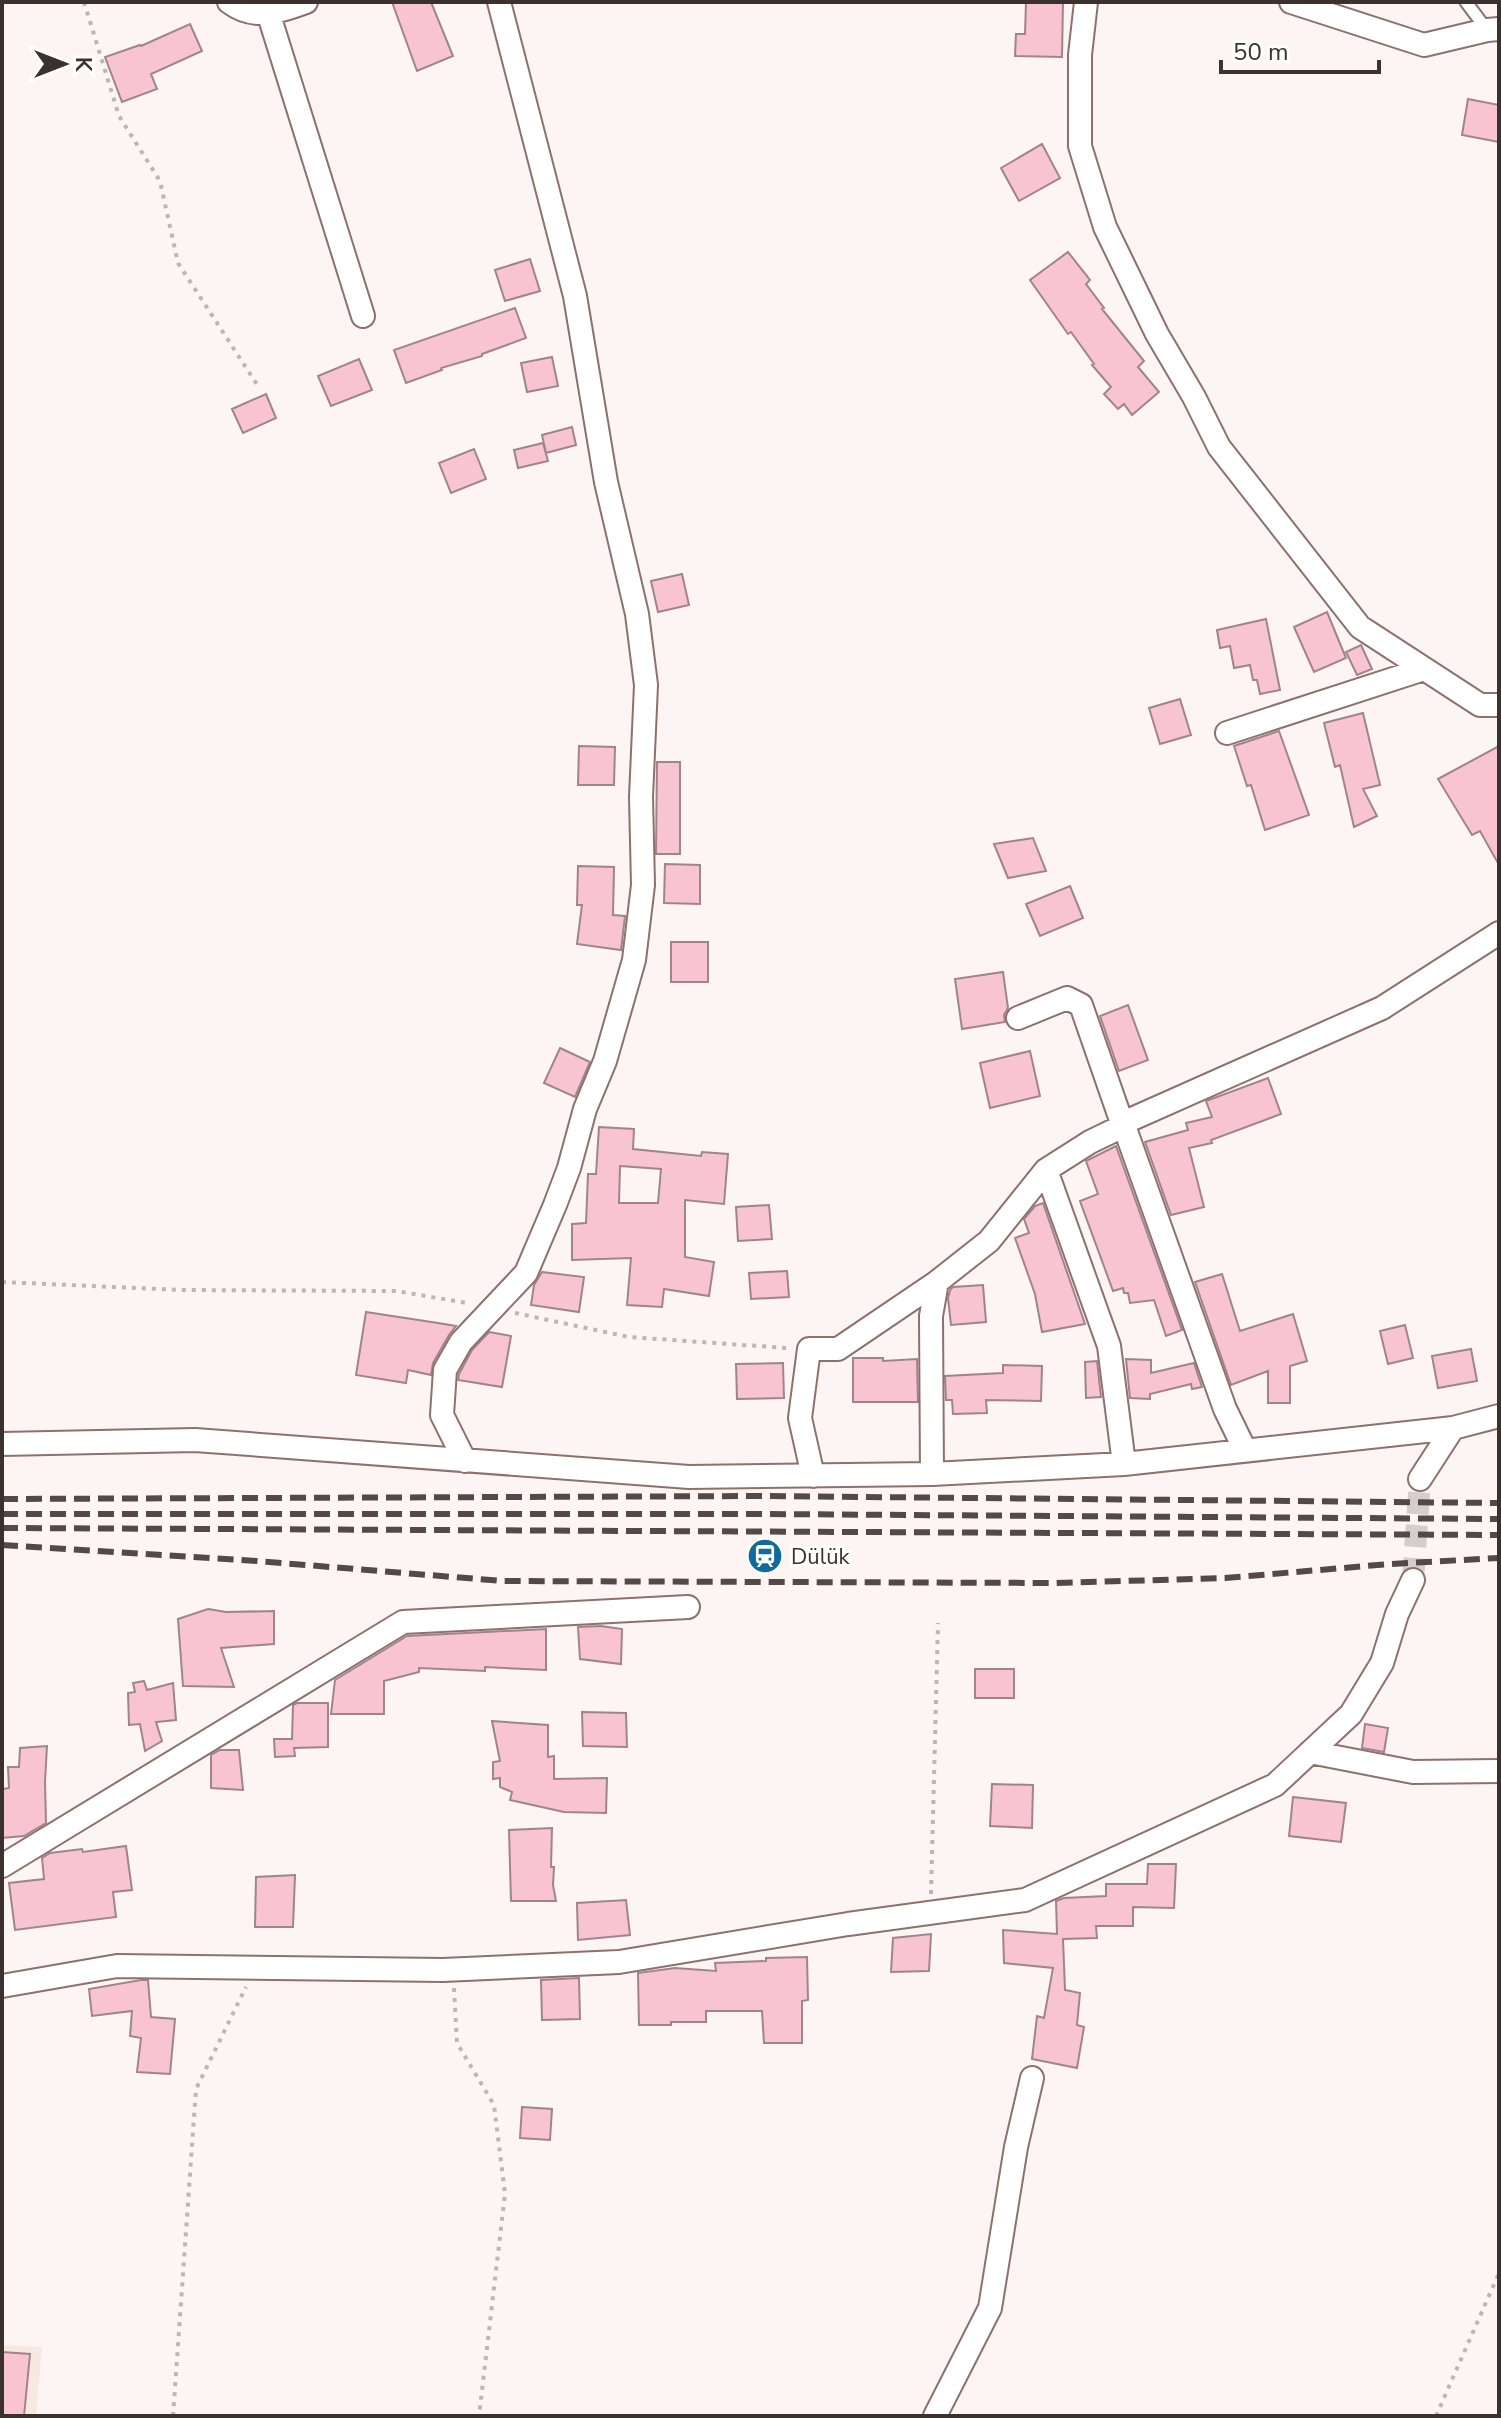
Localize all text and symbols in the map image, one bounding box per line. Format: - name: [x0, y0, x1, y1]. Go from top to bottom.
- north arrow: [24, 24, 104, 104]
- scale bar: [1221, 24, 1379, 74]
- text: 50 m: [1233, 36, 1289, 68]
- text: K: [68, 57, 98, 73]
- station icon: Dülük: [746, 1537, 784, 1575]
- place label: Dülük: [791, 1542, 851, 1572]

